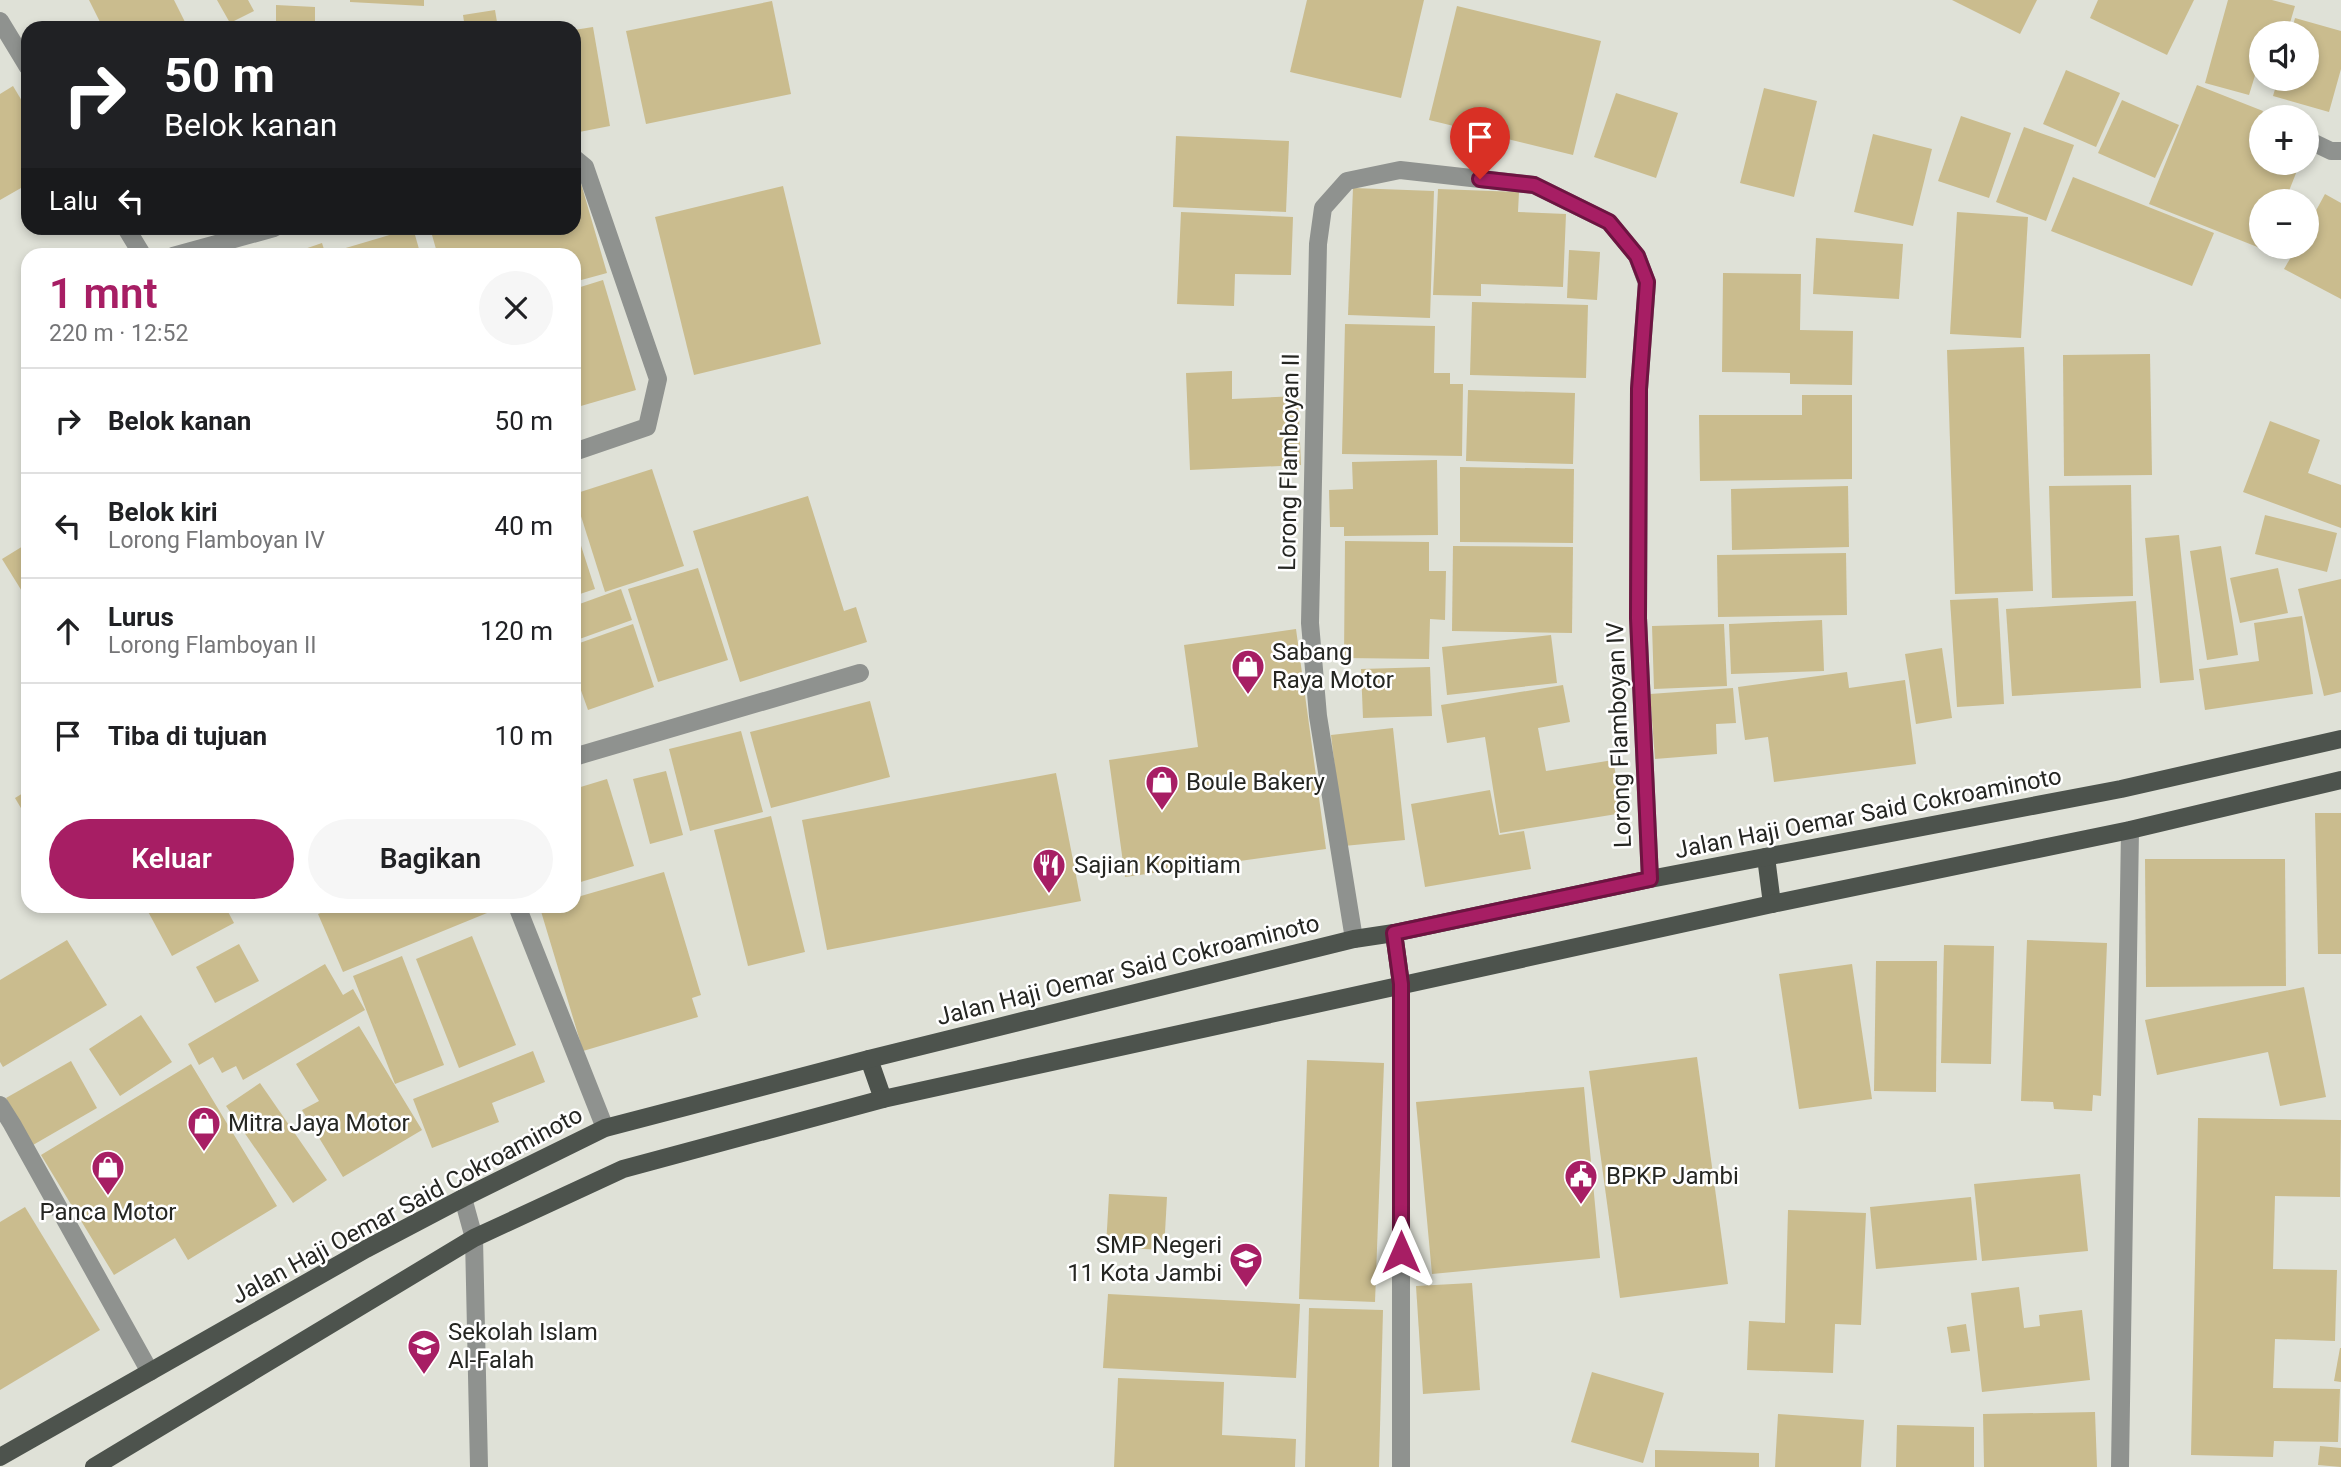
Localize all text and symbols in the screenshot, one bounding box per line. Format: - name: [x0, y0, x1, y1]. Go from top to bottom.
- map controls: [2249, 21, 2319, 259]
- button: sound: [2249, 21, 2319, 91]
- text: 50 m: [164, 47, 275, 104]
- icon: right: [49, 49, 140, 140]
- button: +: [2249, 105, 2319, 175]
- text: Belok kanan: [164, 106, 337, 144]
- pin: [1450, 107, 1510, 179]
- icon: arrive: [1461, 118, 1499, 156]
- icon: left: [112, 182, 150, 220]
- text: Lalu: [49, 186, 98, 216]
- button: −: [2249, 189, 2319, 259]
- text: 1 mnt: [49, 269, 158, 318]
- button: close: [479, 271, 553, 345]
- text: 220 m · 12:52: [49, 320, 188, 347]
- street label: Lorong Flamboyan II: [1273, 353, 1305, 571]
- icon: right: [49, 402, 87, 440]
- text: Belok kanan: [108, 406, 251, 436]
- text: 50 m: [495, 406, 553, 436]
- text: Belok kiri: [108, 497, 218, 527]
- icon: left: [49, 507, 87, 545]
- text: 40 m: [495, 511, 553, 541]
- text: Lorong Flamboyan IV: [108, 527, 325, 554]
- text: Lurus: [108, 602, 174, 632]
- icon: ahead: [49, 612, 87, 650]
- text: 120 m: [480, 616, 553, 646]
- street label: Lorong Flamboyan IV: [1601, 621, 1637, 849]
- text: Lorong Flamboyan II: [108, 632, 317, 659]
- place label: Sabang Raya Motor: [1272, 638, 1394, 694]
- shop icon: Sabang Raya Motor: [1229, 647, 1267, 696]
- icon: arrive: [49, 717, 87, 755]
- text: Tiba di tujuan: [108, 721, 267, 751]
- text: 10 m: [495, 721, 553, 751]
- street label: Jalan Haji Oemar Said Cokroaminoto: [1672, 762, 2064, 864]
- shop icon: Boule Bakery: [1143, 763, 1181, 812]
- place label: Boule Bakery: [1186, 768, 1325, 796]
- button: Keluar: [49, 819, 294, 899]
- button: Bagikan: [308, 819, 553, 899]
- restaurant icon: Sajian Kopitiam: [1030, 846, 1068, 895]
- place label: Sajian Kopitiam: [1074, 851, 1241, 879]
- street label: Jalan Haji Oemar Said Cokroaminoto: [934, 909, 1322, 1031]
- street label: Jalan Haji Oemar Said Cokroaminoto: [227, 1100, 587, 1310]
- shop icon: Mitra Jaya Motor: [185, 1104, 223, 1153]
- place label: Mitra Jaya Motor: [228, 1109, 410, 1137]
- shop icon: Panca Motor: [89, 1148, 127, 1197]
- public building icon: BPKP Jambi: [1562, 1157, 1600, 1206]
- place label: BPKP Jambi: [1606, 1162, 1739, 1190]
- place label: Panca Motor: [40, 1198, 176, 1226]
- position arrow: [1364, 1215, 1438, 1289]
- place label: SMP Negeri 11 Kota Jambi: [1067, 1231, 1222, 1287]
- school or university icon: SMP Negeri 11 Kota Jambi: [1227, 1240, 1265, 1289]
- place label: Sekolah Islam Al-Falah: [448, 1318, 598, 1374]
- school or university icon: Sekolah Islam Al-Falah: [405, 1327, 443, 1376]

